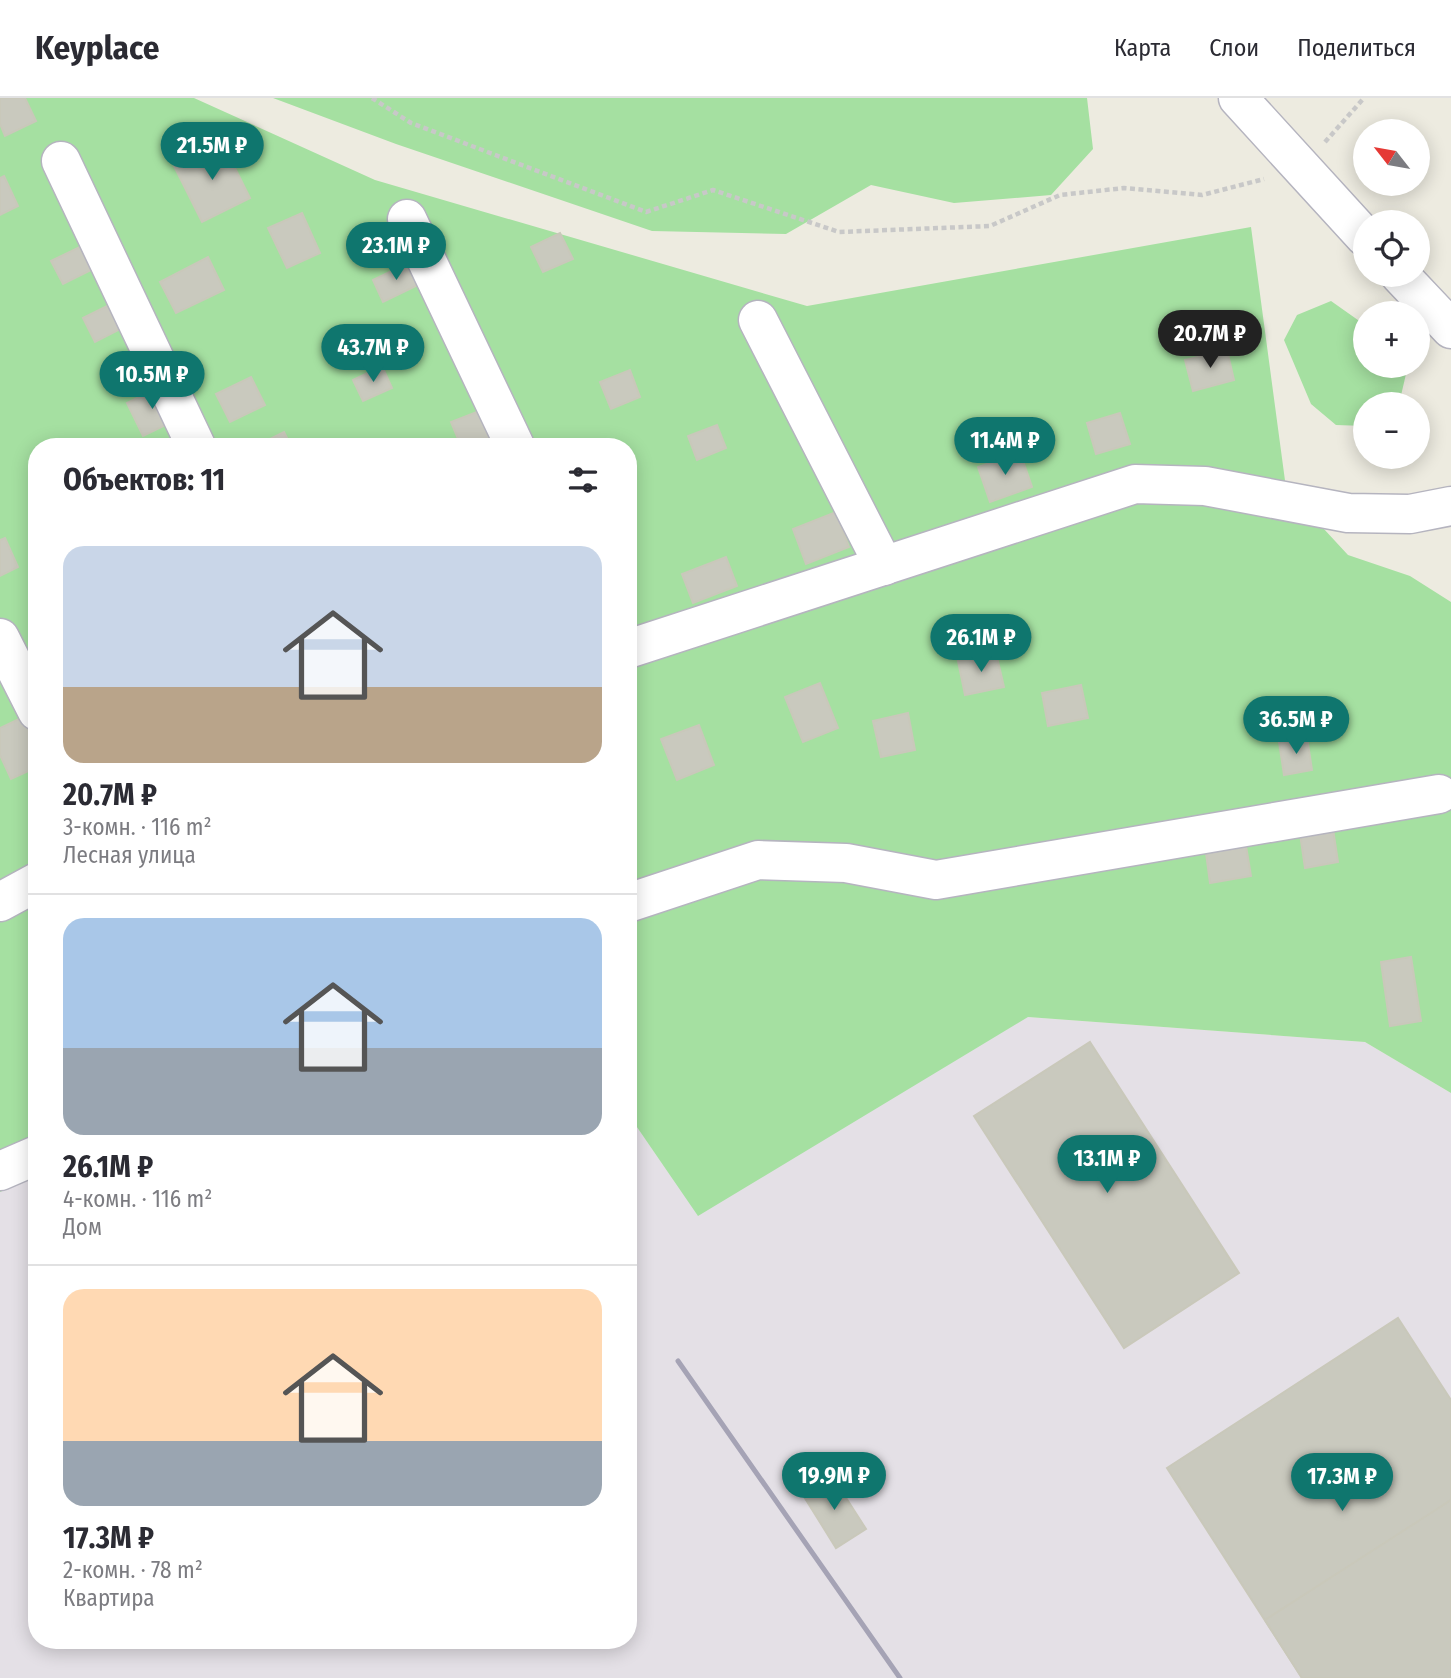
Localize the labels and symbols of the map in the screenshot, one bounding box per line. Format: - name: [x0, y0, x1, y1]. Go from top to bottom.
- north arrow: [1353, 119, 1430, 196]
- pin: 21.5M ₽: [147, 122, 277, 182]
- pin: 23.1M ₽: [331, 222, 461, 282]
- pin: 20.7M ₽: [1145, 310, 1275, 370]
- pin: 43.7M ₽: [308, 324, 438, 384]
- pin: 10.5M ₽: [87, 352, 217, 411]
- pin: 11.4M ₽: [940, 418, 1070, 477]
- pin: 26.1M ₽: [916, 614, 1046, 674]
- pin: 36.5M ₽: [1231, 696, 1361, 756]
- pin: 13.1M ₽: [1042, 1136, 1172, 1195]
- pin: 19.9M ₽: [769, 1452, 899, 1512]
- pin: 17.3M ₽: [1277, 1454, 1407, 1513]

